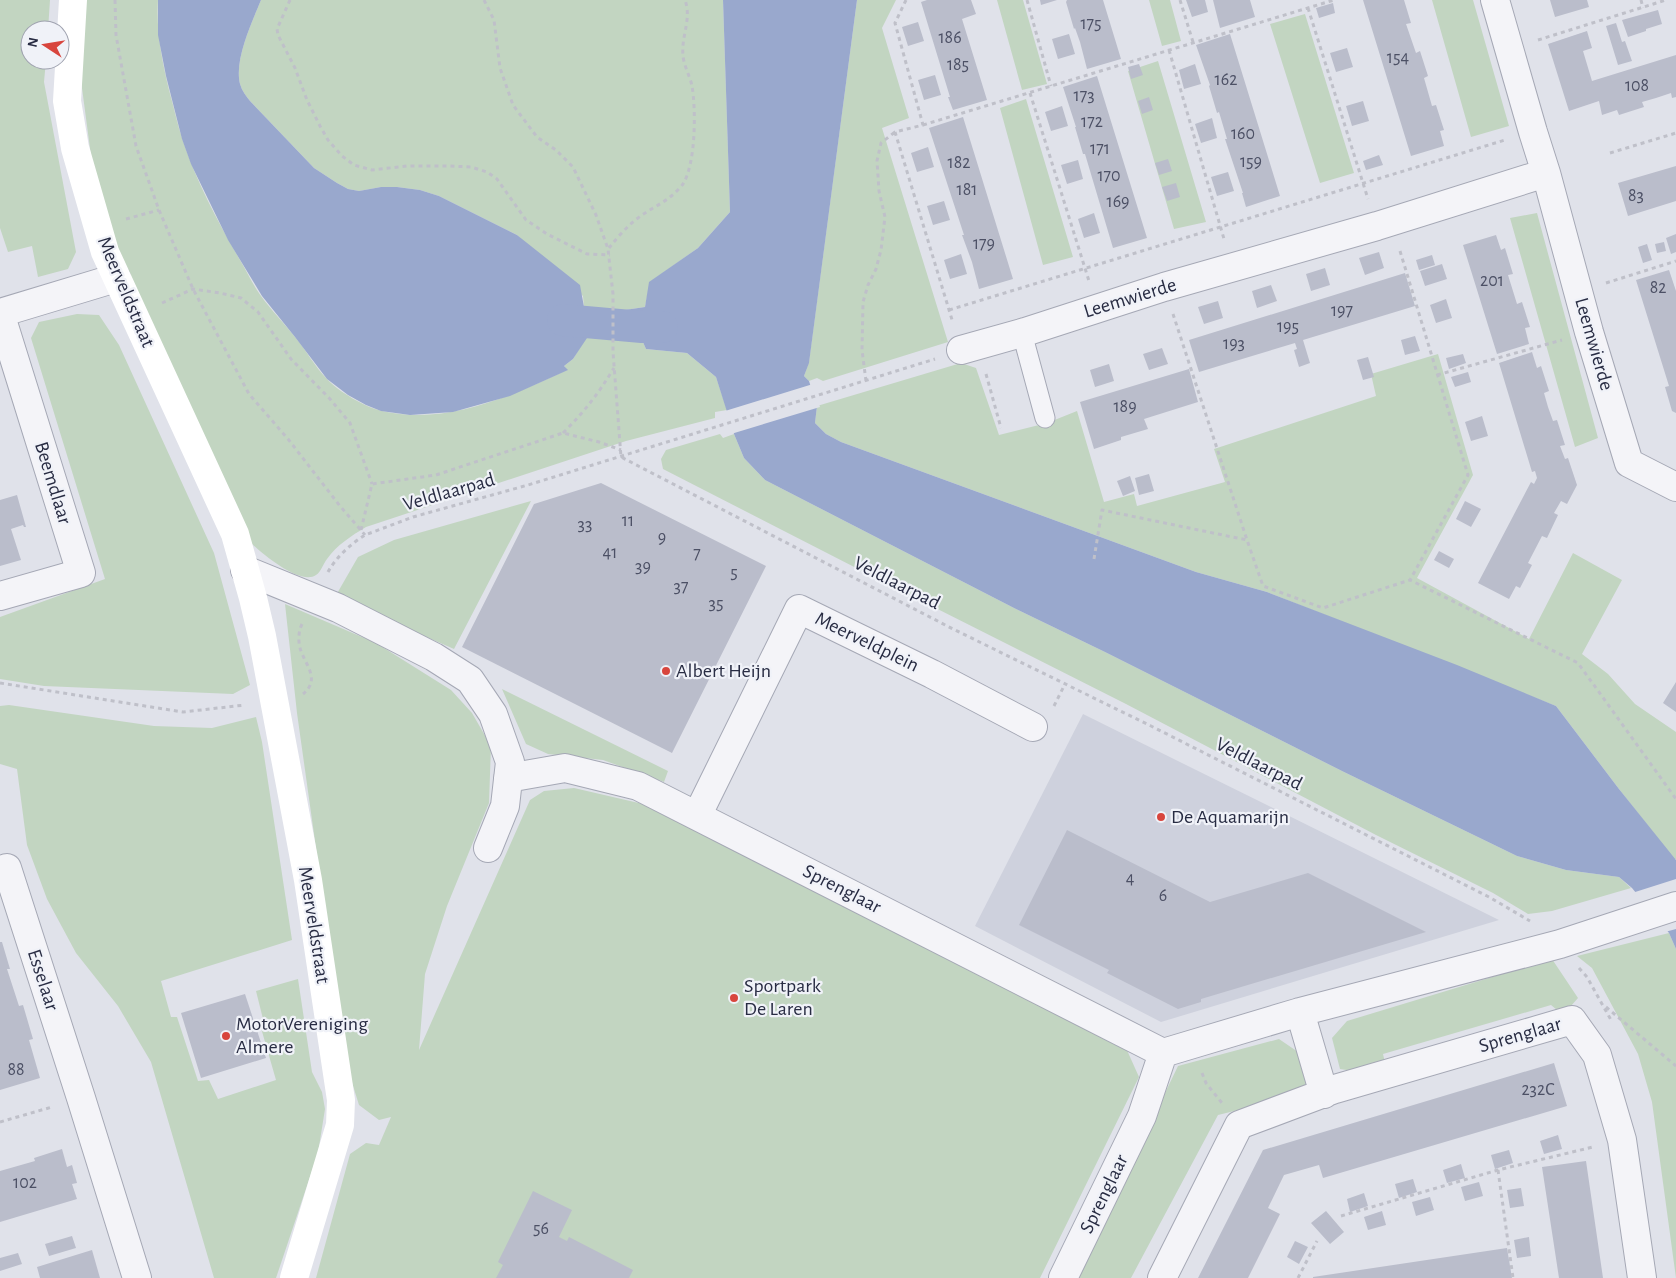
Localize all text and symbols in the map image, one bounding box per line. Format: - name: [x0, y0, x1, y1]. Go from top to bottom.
- house number: 175: [1080, 15, 1102, 33]
- north arrow: [20, 20, 70, 70]
- house number: 186: [938, 29, 962, 47]
- text: N: [25, 36, 41, 49]
- house number: 154: [1387, 49, 1410, 67]
- house number: 185: [947, 56, 969, 74]
- house number: 162: [1215, 71, 1237, 89]
- house number: 108: [1625, 77, 1649, 95]
- house number: 173: [1073, 87, 1095, 105]
- house number: 172: [1081, 113, 1103, 131]
- house number: 160: [1231, 125, 1255, 143]
- house number: 171: [1090, 140, 1110, 158]
- house number: 159: [1240, 153, 1262, 171]
- house number: 182: [948, 154, 970, 172]
- house number: 170: [1097, 167, 1121, 185]
- house number: 181: [957, 181, 977, 199]
- house number: 83: [1628, 187, 1644, 205]
- house number: 169: [1106, 193, 1130, 211]
- street label: Meerveldstraat: [94, 234, 159, 351]
- house number: 179: [973, 235, 995, 253]
- house number: 201: [1480, 272, 1504, 290]
- street label: Leemwierde: [1081, 274, 1179, 322]
- house number: 82: [1650, 279, 1666, 297]
- street label: Leemwierde: [1571, 295, 1617, 393]
- house number: 197: [1331, 302, 1353, 320]
- house number: 195: [1277, 318, 1299, 336]
- house number: 193: [1223, 335, 1245, 353]
- house number: 189: [1113, 398, 1137, 416]
- street label: Beemdlaar: [31, 439, 75, 527]
- street label: Veldlaarpad: [401, 469, 497, 515]
- house number: 11: [622, 512, 634, 530]
- house number: 33: [578, 516, 592, 534]
- house number: 9: [658, 529, 666, 547]
- house number: 41: [603, 544, 617, 562]
- house number: 7: [693, 545, 701, 563]
- street label: Veldlaarpad: [850, 553, 944, 613]
- house number: 39: [635, 558, 651, 576]
- house number: 5: [730, 564, 738, 582]
- house number: 37: [674, 578, 688, 596]
- house number: 35: [709, 595, 723, 613]
- street label: Meerveldplein: [812, 608, 922, 676]
- place label: Albert Heijn: [676, 661, 771, 681]
- marker: Albert Heijn: [660, 665, 672, 677]
- street label: Veldlaarpad: [1212, 734, 1306, 794]
- place label: De Aquamarijn: [1171, 807, 1289, 827]
- marker: De Aquamarijn: [1155, 811, 1167, 823]
- street label: Sprenglaar: [800, 861, 885, 917]
- street label: Meerveldstraat: [295, 865, 333, 986]
- house number: 4: [1126, 870, 1135, 888]
- house number: 6: [1159, 887, 1167, 905]
- street label: Esselaar: [24, 947, 62, 1014]
- place label: Sportpark De Laren: [744, 976, 821, 1019]
- marker: Sportpark De Laren: [728, 992, 740, 1004]
- place label: MotorVereniging Almere: [236, 1014, 368, 1057]
- street label: Sprenglaar: [1476, 1014, 1564, 1056]
- marker: MotorVereniging Almere: [220, 1030, 232, 1042]
- house number: 88: [7, 1061, 25, 1079]
- house number: 232C: [1521, 1081, 1555, 1099]
- street label: Sprenglaar: [1076, 1151, 1132, 1237]
- house number: 102: [13, 1174, 37, 1192]
- house number: 56: [533, 1220, 549, 1238]

